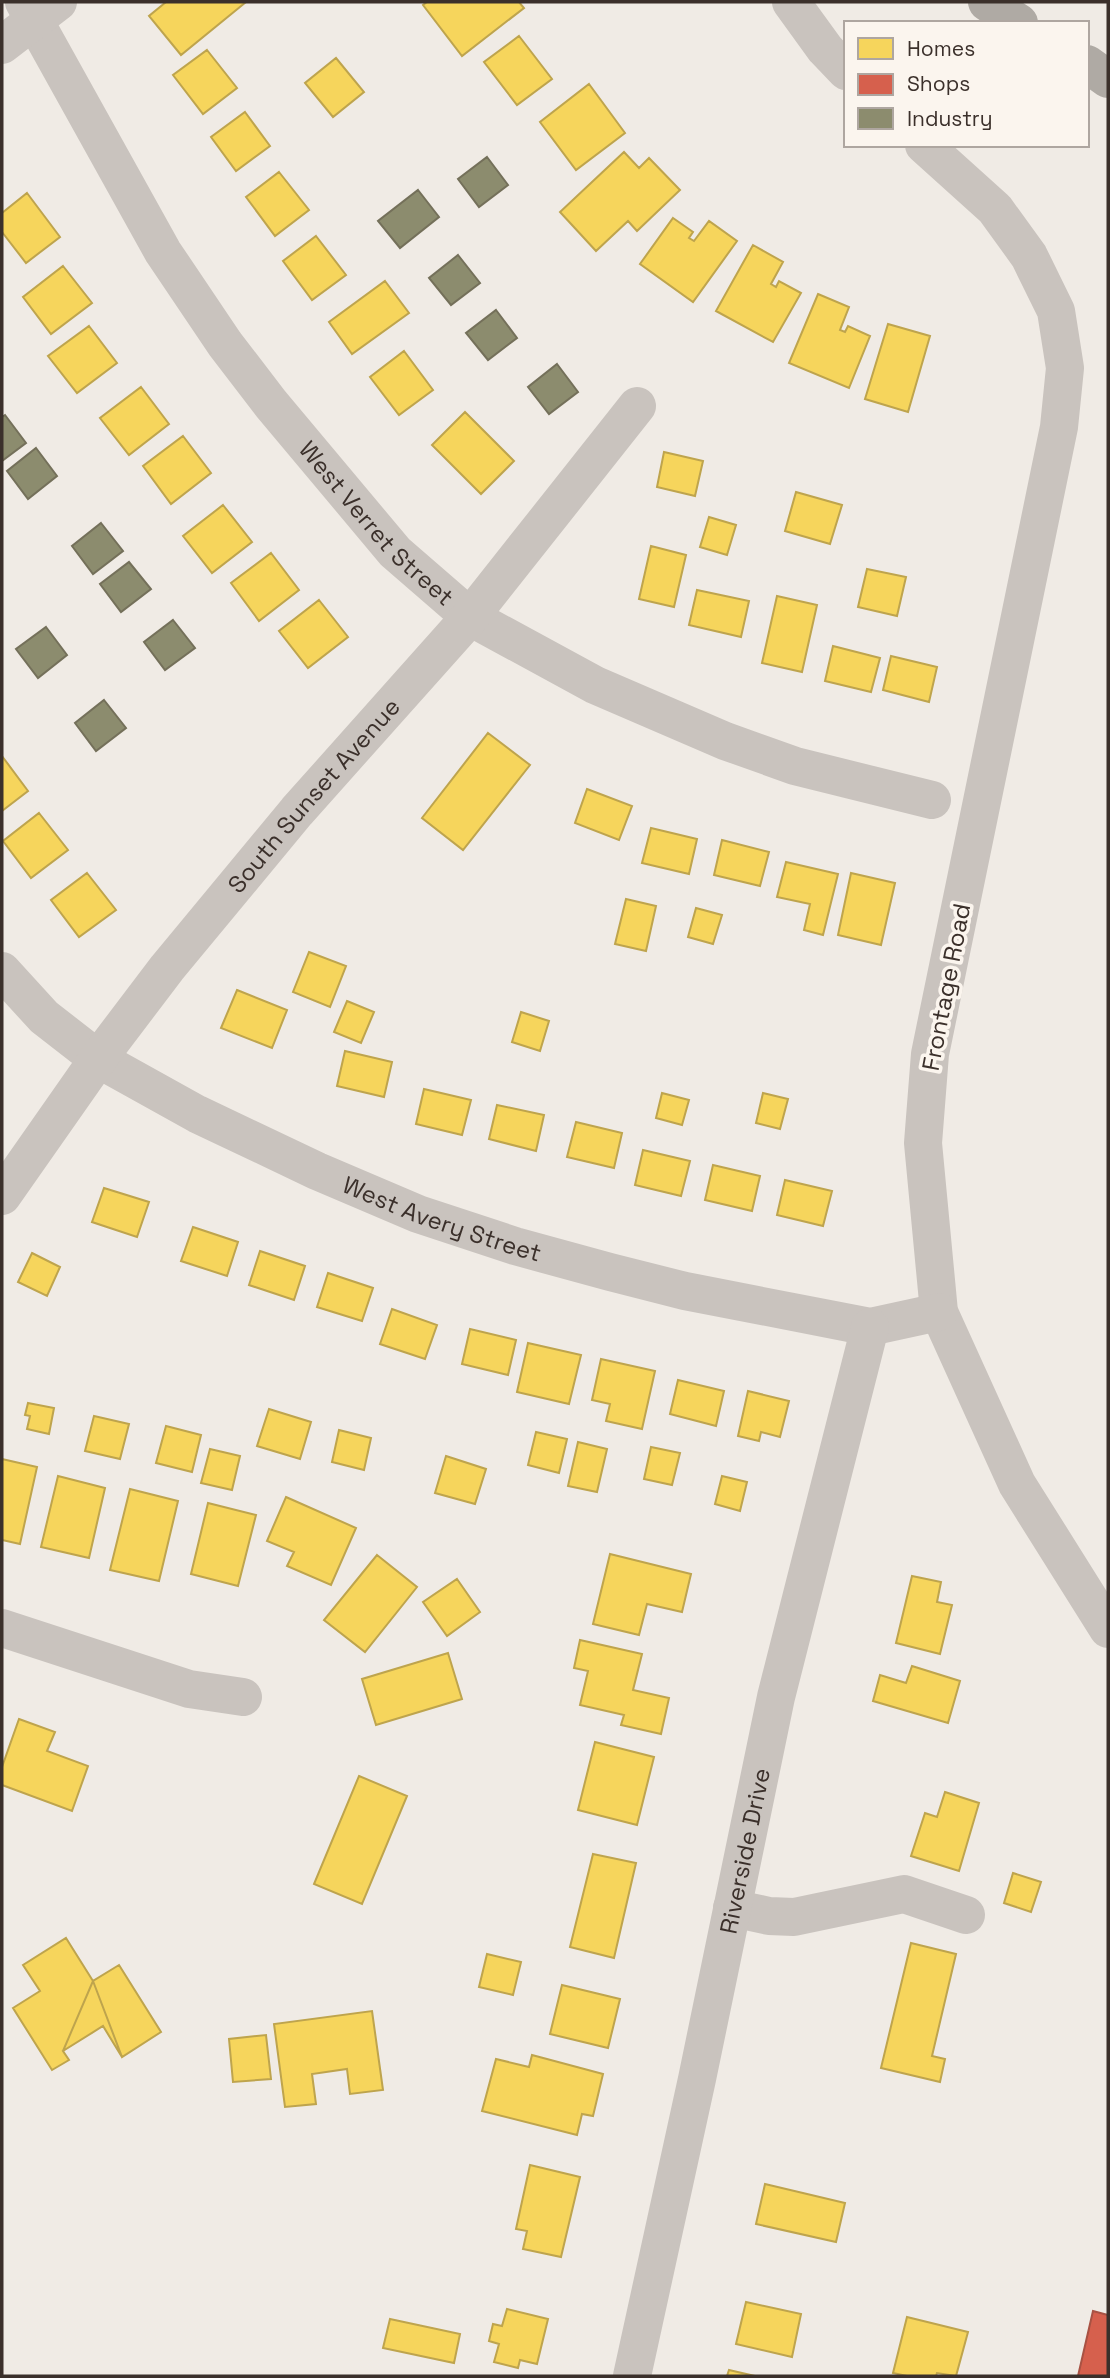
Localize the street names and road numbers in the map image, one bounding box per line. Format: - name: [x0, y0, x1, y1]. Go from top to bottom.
- street label: West Verret Street: [293, 434, 461, 612]
- street label: South Sunset Avenue: [220, 691, 406, 899]
- street label: Frontage Road: [915, 901, 977, 1073]
- street label: West Avery Street: [338, 1168, 545, 1268]
- street label: Riverside Drive: [712, 1765, 776, 1936]

